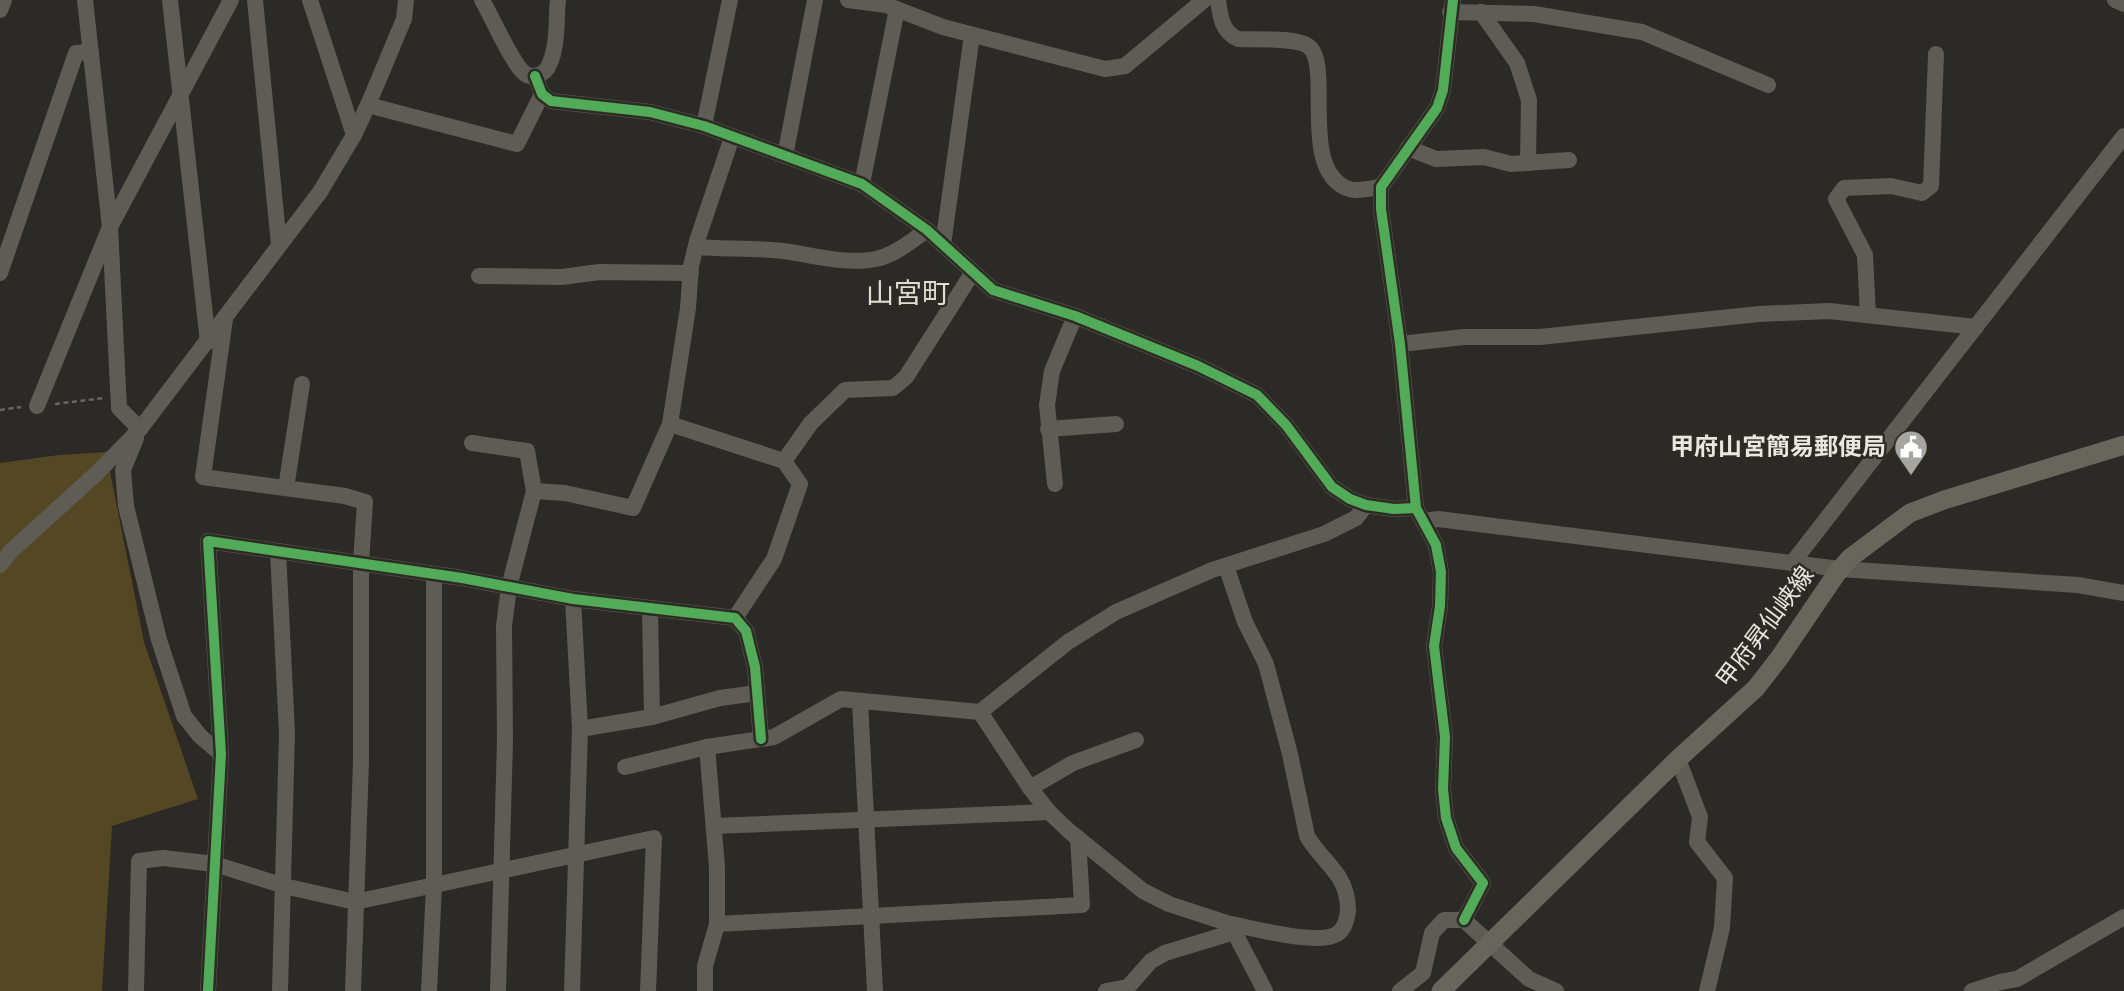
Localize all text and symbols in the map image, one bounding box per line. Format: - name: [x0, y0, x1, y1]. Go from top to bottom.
- district label: 山宮町: [866, 275, 950, 313]
- public building icon: 甲府山宮簡易郵便局: [1892, 428, 1930, 477]
- place label: 甲府山宮簡易郵便局: [1670, 431, 1886, 463]
- street label: 甲府昇仙峡線: [1709, 560, 1821, 694]

